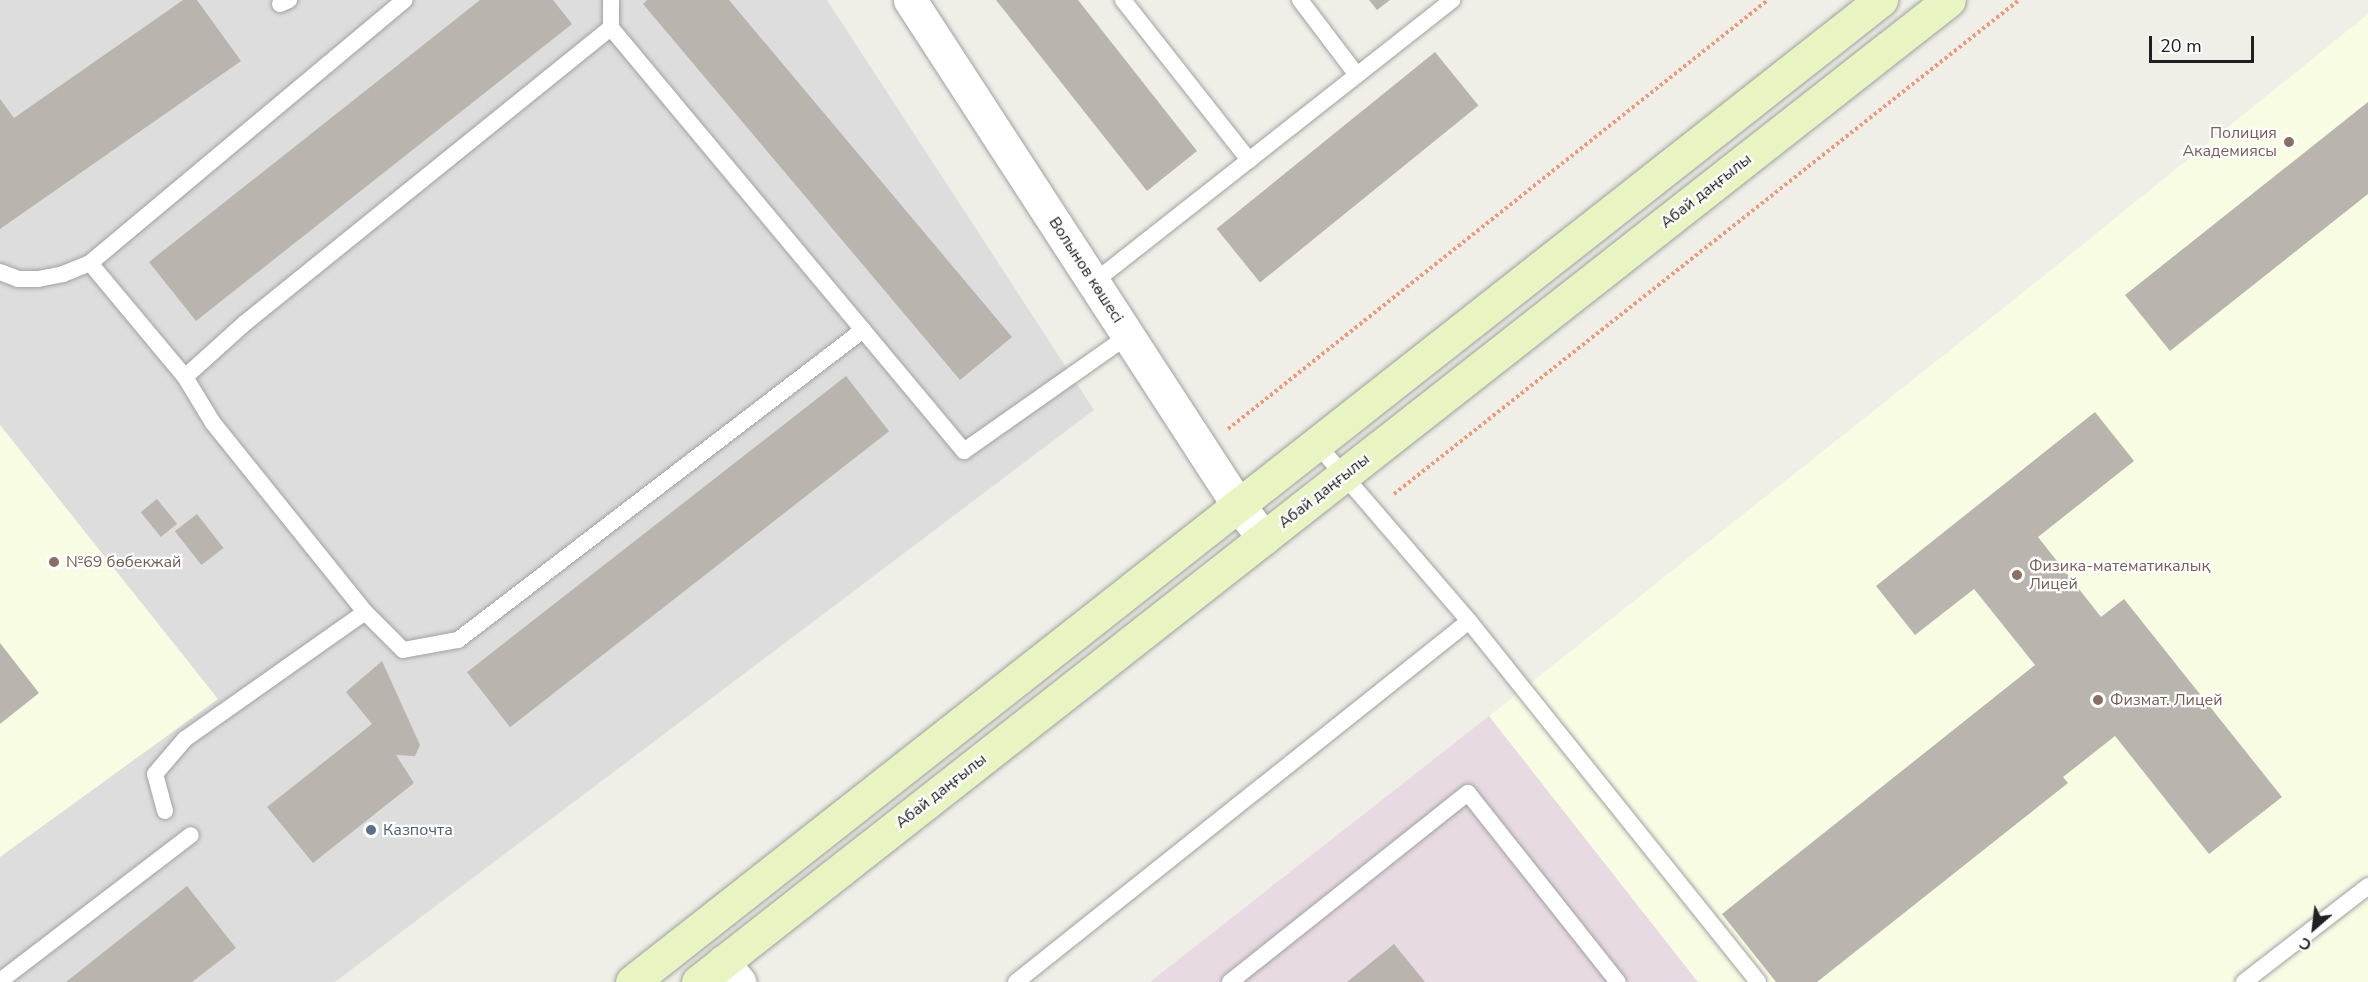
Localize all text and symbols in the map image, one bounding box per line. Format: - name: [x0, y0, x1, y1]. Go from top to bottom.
- scale bar: [2152, 24, 2257, 62]
- text: 20 m: [2160, 34, 2202, 58]
- place label: Полиция Академиясы: [2182, 123, 2277, 161]
- marker: Полиция Академиясы: [2282, 135, 2296, 149]
- street label: Абай даңғылы: [1657, 150, 1755, 232]
- street label: Волынов көшесі: [1045, 214, 1127, 326]
- street label: Абай даңғылы: [1275, 450, 1373, 532]
- place label: №69 бөбекжай: [66, 552, 181, 572]
- marker: №69 бөбекжай: [47, 555, 61, 569]
- place label: Физика-математикалық Лицей: [2029, 556, 2210, 594]
- marker: Физика-математикалық Лицей: [2010, 568, 2024, 582]
- place label: Физмат. Лицей: [2110, 690, 2223, 710]
- marker: Физмат. Лицей: [2091, 693, 2105, 707]
- street label: Абай даңғылы: [892, 750, 990, 832]
- place label: Казпочта: [383, 820, 453, 840]
- marker: Казпочта: [364, 823, 378, 837]
- north arrow: [2284, 898, 2344, 958]
- text: С: [2296, 932, 2316, 956]

